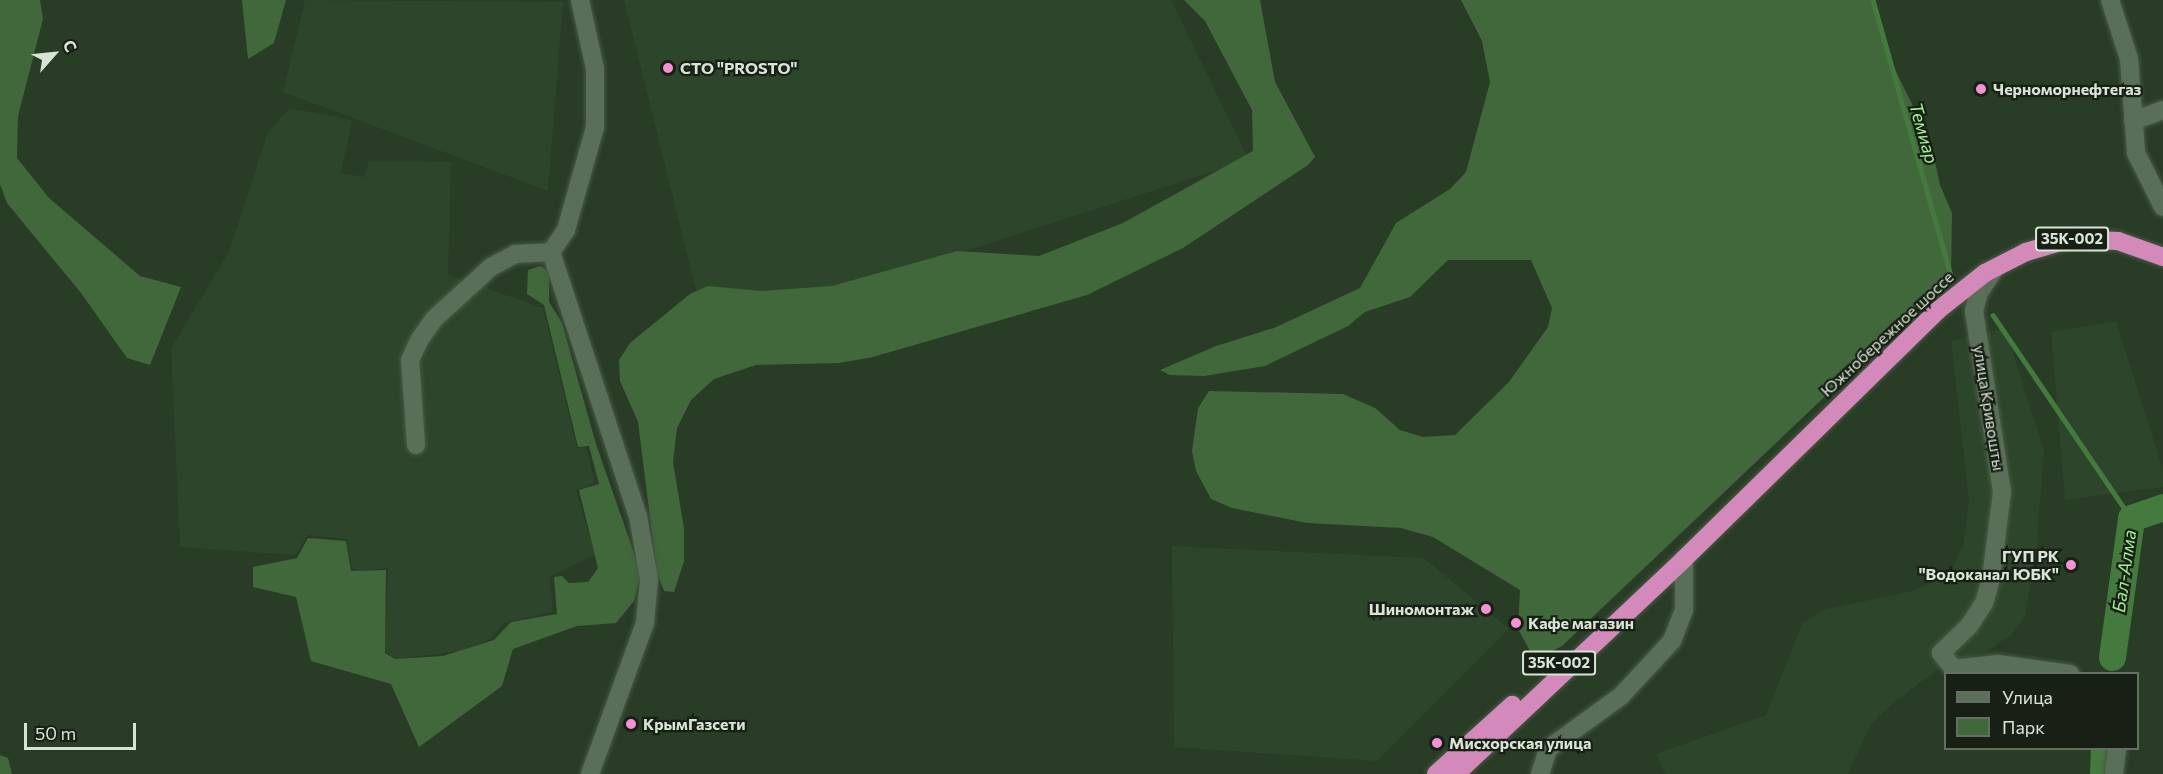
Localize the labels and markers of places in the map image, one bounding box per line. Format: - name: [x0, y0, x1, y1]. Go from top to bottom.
- place label: СТО "PROSTO": [680, 58, 797, 78]
- marker: СТО "PROSTO": [661, 61, 675, 75]
- place label: Черноморнефтегаз: [1993, 79, 2141, 99]
- marker: Черноморнефтегаз: [1974, 82, 1988, 96]
- place label: ГУП РК "Водоканал ЮБК": [1919, 546, 2059, 584]
- marker: ГУП РК "Водоканал ЮБК": [2064, 558, 2078, 572]
- place label: Шиномонтаж: [1369, 599, 1474, 619]
- marker: Шиномонтаж: [1479, 602, 1493, 616]
- place label: Кафе магазин: [1528, 613, 1634, 633]
- marker: Кафе магазин: [1509, 616, 1523, 630]
- place label: КрымГазсети: [643, 714, 745, 734]
- marker: КрымГазсети: [624, 717, 638, 731]
- place label: Мисхорская улица: [1449, 733, 1591, 753]
- marker: Мисхорская улица: [1430, 736, 1444, 750]

